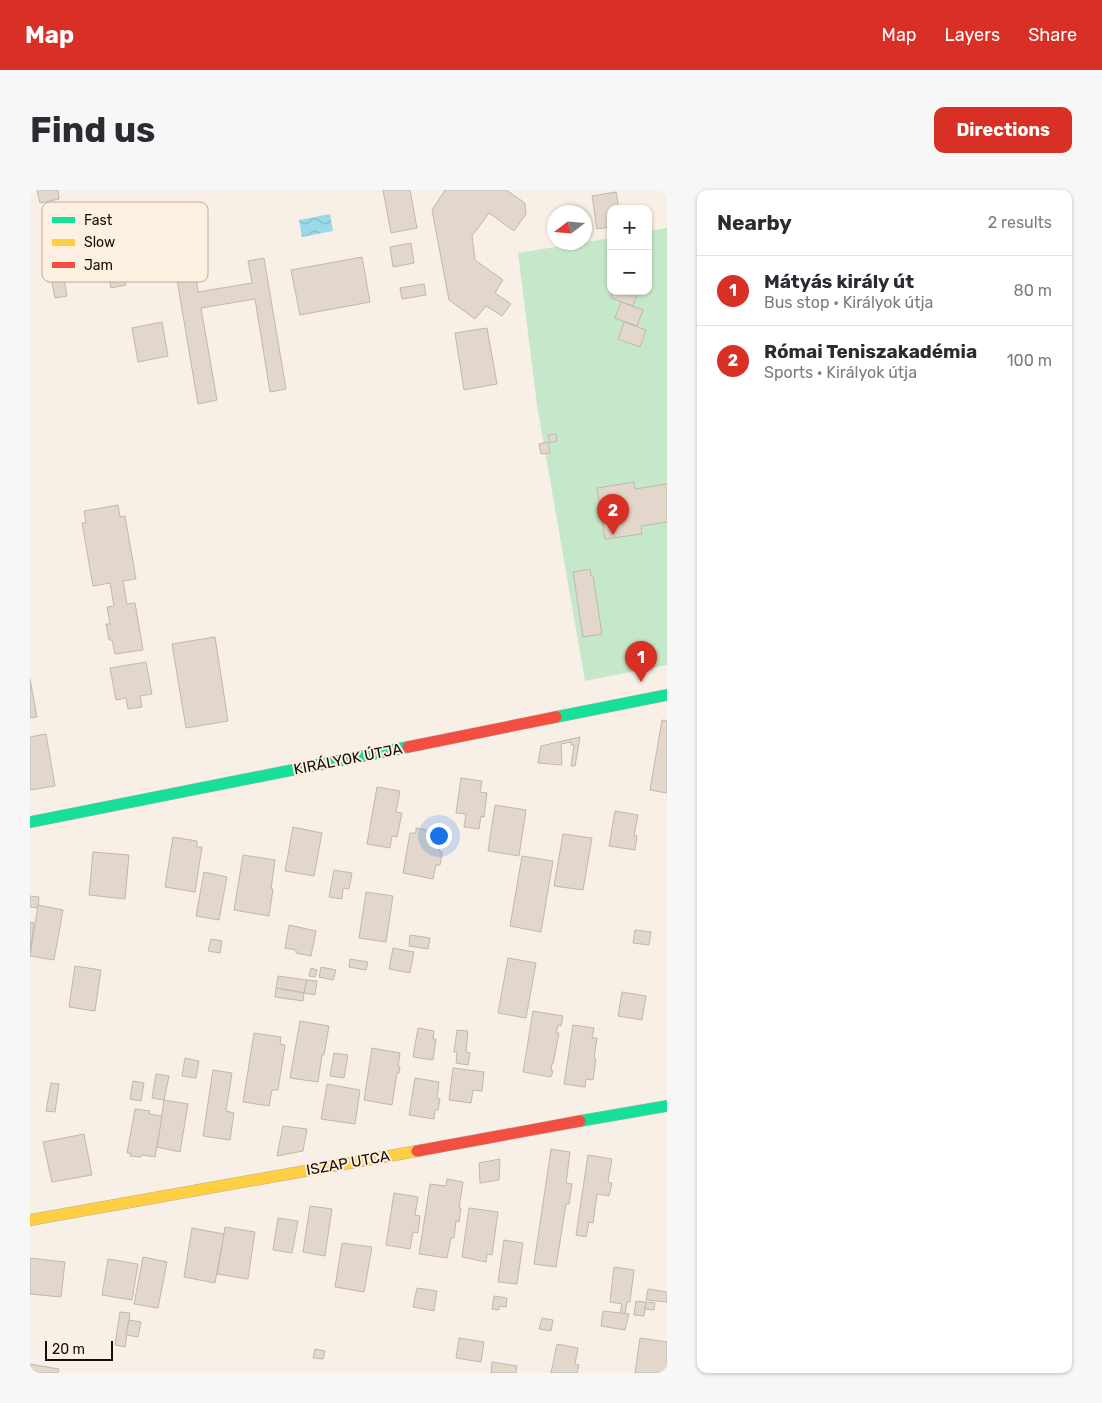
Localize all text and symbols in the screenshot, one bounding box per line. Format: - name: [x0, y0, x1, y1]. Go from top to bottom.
- text: Map: [25, 21, 74, 49]
- text: Map: [882, 24, 917, 46]
- text: Layers: [945, 24, 1000, 46]
- text: Share: [1028, 24, 1077, 46]
- button: Directions: [934, 107, 1072, 153]
- text: Find us: [30, 109, 155, 151]
- legend: [42, 202, 208, 282]
- north arrow: [547, 205, 592, 250]
- map controls: [607, 205, 652, 295]
- button: +: [607, 205, 652, 250]
- text: Nearby: [717, 210, 792, 235]
- text: Fast: [84, 212, 113, 229]
- text: 2 results: [988, 213, 1052, 232]
- text: Slow: [84, 234, 115, 251]
- button: −: [607, 250, 652, 295]
- text: Jam: [84, 257, 113, 274]
- text: Mátyás király út: [764, 270, 914, 293]
- text: 1: [729, 281, 737, 300]
- text: 80 m: [1014, 281, 1052, 300]
- text: Bus stop · Királyok útja: [764, 293, 933, 312]
- text: Római Teniszakadémia: [764, 340, 977, 363]
- text: 2: [728, 351, 738, 370]
- text: 100 m: [1007, 351, 1052, 370]
- text: Sports · Királyok útja: [764, 363, 917, 382]
- pin: 2: [597, 494, 629, 535]
- pin: 1: [625, 641, 657, 682]
- street label: KIRÁLYOK ÚTJA: [292, 740, 404, 778]
- your location: [426, 823, 452, 849]
- street label: ISZAP UTCA: [305, 1147, 391, 1179]
- scale bar: [45, 1338, 112, 1361]
- text: 20 m: [52, 1341, 85, 1358]

